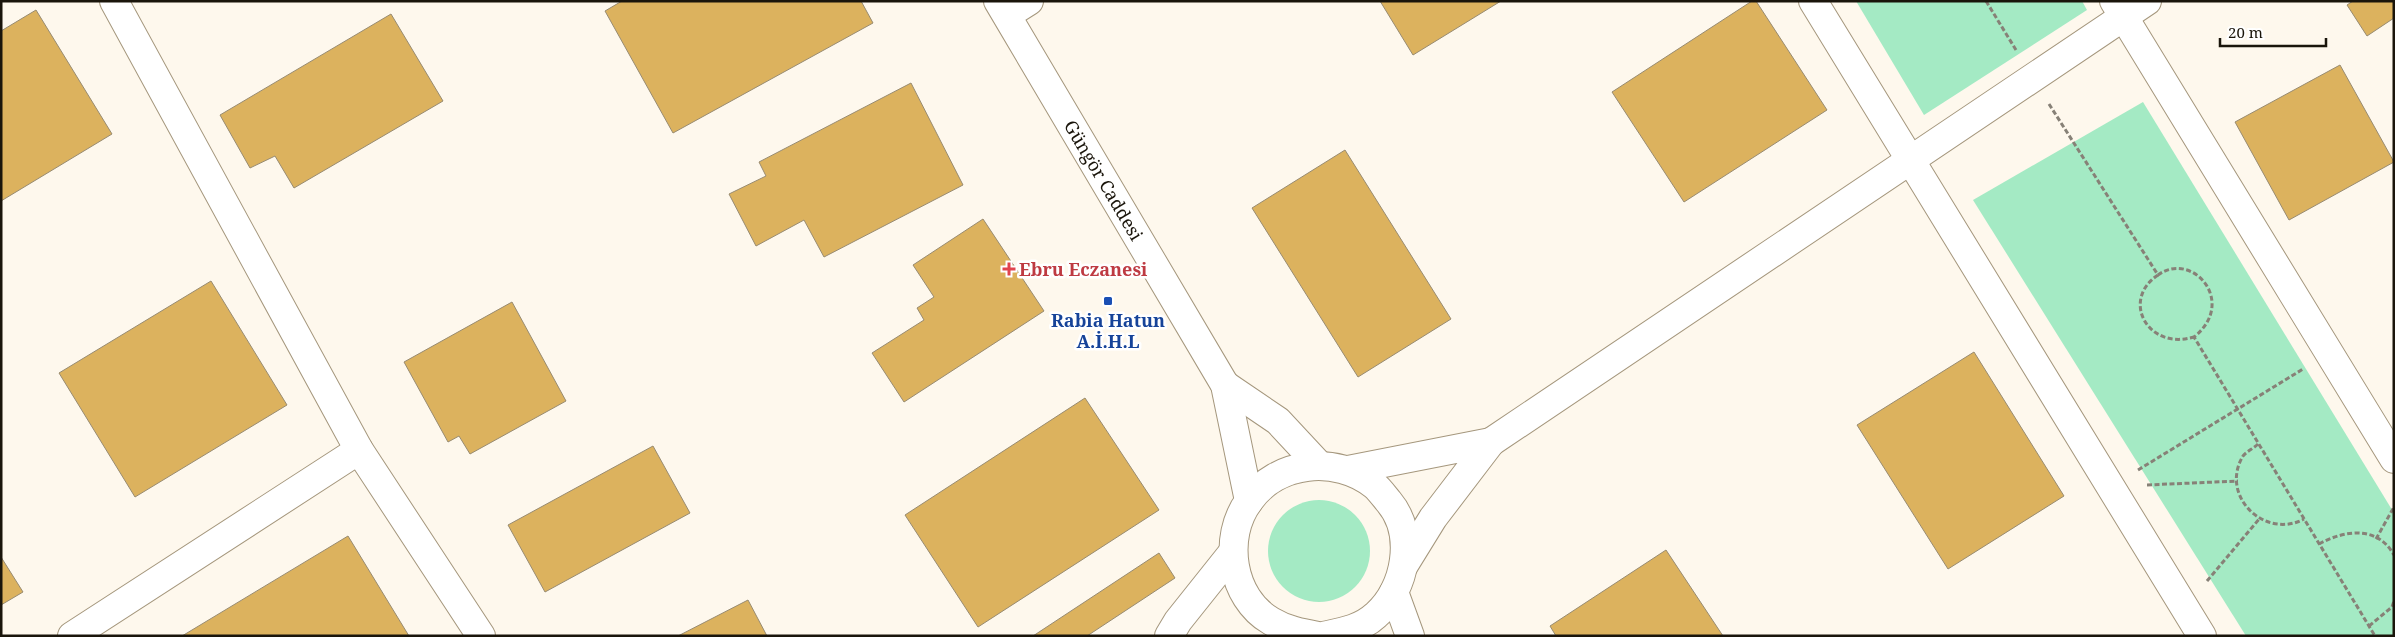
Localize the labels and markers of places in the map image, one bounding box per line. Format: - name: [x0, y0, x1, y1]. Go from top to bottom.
- place label: Ebru Eczanesi: [1019, 257, 1148, 281]
- marker: Ebru Eczanesi: [1003, 263, 1015, 275]
- marker: Rabia Hatun A.İ.H.L: [1102, 295, 1114, 307]
- place label: Rabia Hatun A.İ.H.L: [1051, 308, 1165, 353]

